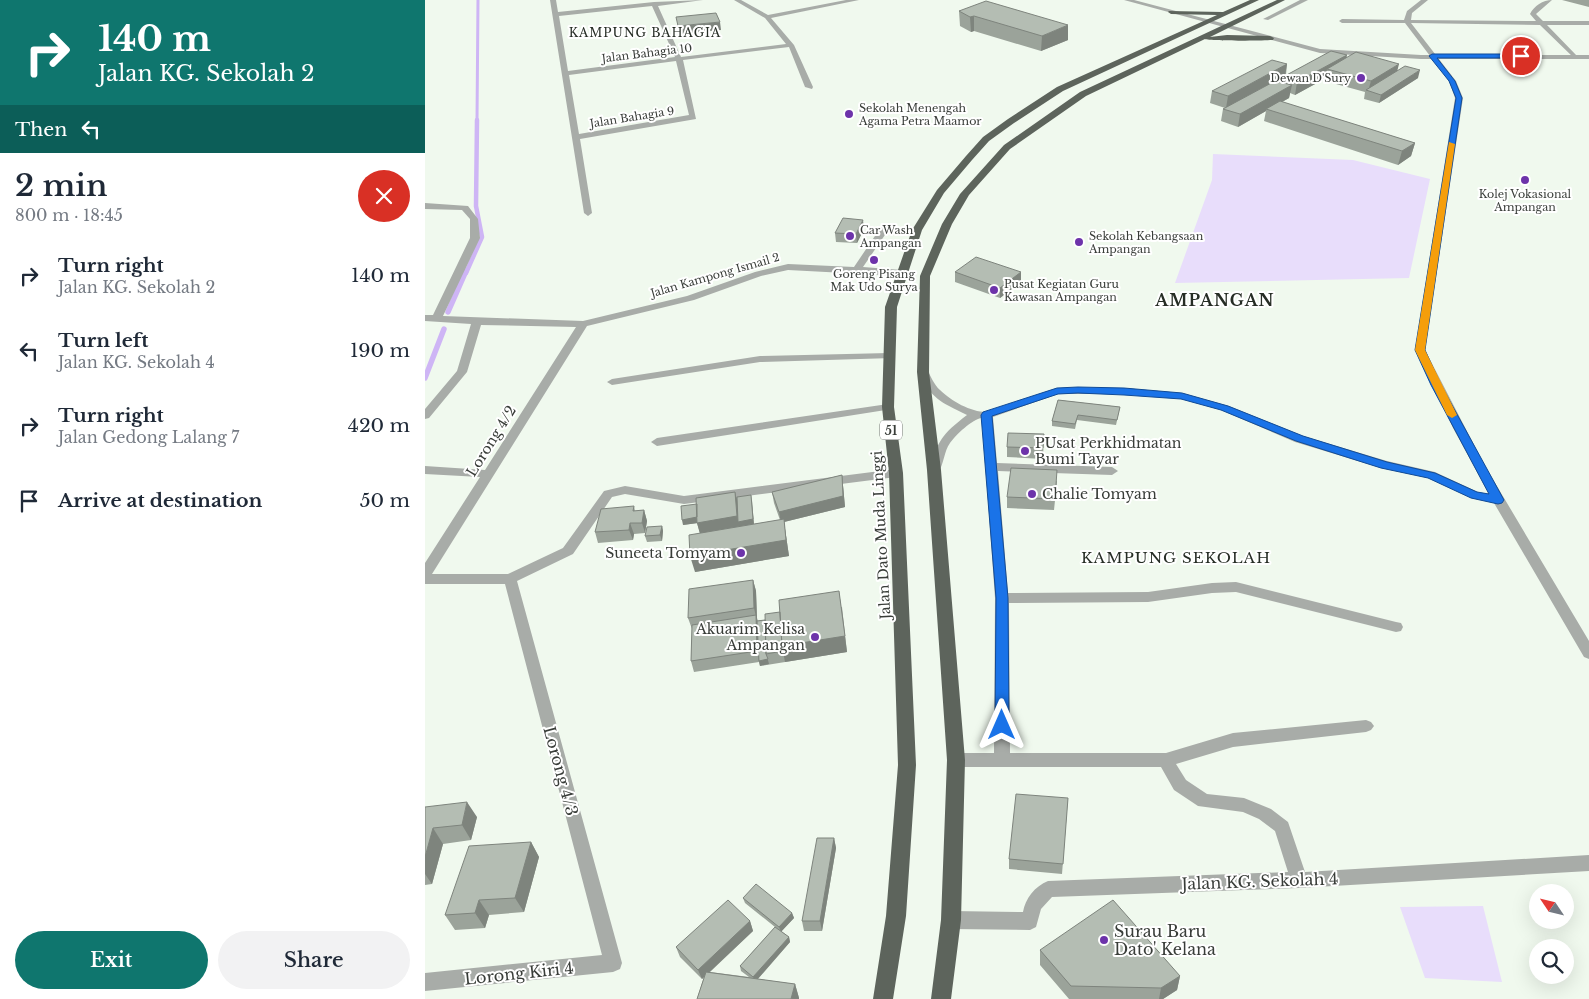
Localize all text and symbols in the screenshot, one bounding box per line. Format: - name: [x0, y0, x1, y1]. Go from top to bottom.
- text: 140 m: [98, 17, 211, 60]
- icon: right: [15, 20, 80, 85]
- district label: KAMPUNG BAHAGIA: [569, 25, 721, 40]
- pin: [1500, 35, 1542, 77]
- street label: Jalan Bahagia 10: [599, 40, 693, 66]
- icon: arrive: [1507, 42, 1535, 70]
- text: Jalan KG. Sekolah 2: [98, 60, 314, 87]
- place label: Dewan D'Sury: [1270, 71, 1351, 85]
- marker: Dewan D'Sury: [1355, 72, 1367, 84]
- place label: Sekolah Menengah Agama Petra Maamor: [858, 101, 982, 128]
- street label: Jalan Bahagia 9: [587, 103, 675, 131]
- marker: Sekolah Menengah Agama Petra Maamor: [843, 108, 855, 120]
- icon: left: [77, 115, 105, 143]
- text: Then: [15, 118, 67, 141]
- text: 2 min: [15, 167, 107, 204]
- button: close: [358, 170, 410, 222]
- marker: Kolej Vokasional Ampangan: [1519, 174, 1531, 186]
- place label: Kolej Vokasional Ampangan: [1479, 187, 1572, 214]
- text: 800 m · 18:45: [15, 205, 123, 225]
- place label: Car Wash Ampangan: [859, 223, 922, 250]
- place label: Sekolah Kebangsaan Ampangan: [1088, 229, 1204, 256]
- marker: Car Wash Ampangan: [844, 230, 856, 242]
- marker: Sekolah Kebangsaan Ampangan: [1073, 236, 1085, 248]
- street label: Jalan Kampong Ismail 2: [647, 250, 781, 301]
- text: Turn right: [58, 254, 164, 277]
- marker: Goreng Pisang Mak Udo Surya: [868, 254, 880, 266]
- icon: right: [15, 262, 43, 290]
- text: 140 m: [351, 264, 410, 287]
- place label: Goreng Pisang Mak Udo Surya: [830, 267, 919, 294]
- text: Jalan KG. Sekolah 2: [58, 277, 215, 297]
- place label: Pusat Kegiatan Guru Kawasan Ampangan: [1004, 277, 1120, 304]
- marker: Pusat Kegiatan Guru Kawasan Ampangan: [988, 284, 1000, 296]
- district label: AMPANGAN: [1154, 290, 1275, 310]
- text: Turn left: [58, 329, 149, 352]
- icon: left: [15, 337, 43, 365]
- text: 190 m: [350, 339, 410, 362]
- text: Jalan KG. Sekolah 4: [58, 352, 215, 372]
- street label: Lorong 4/2: [462, 402, 520, 480]
- text: Turn right: [58, 404, 164, 427]
- icon: right: [15, 412, 43, 440]
- text: 420 m: [348, 414, 410, 437]
- road number: 51: [880, 420, 902, 440]
- text: Jalan Gedong Lalang 7: [58, 427, 239, 447]
- place label: PUsat Perkhidmatan Bumi Tayar: [1035, 434, 1182, 468]
- marker: PUsat Perkhidmatan Bumi Tayar: [1019, 445, 1031, 457]
- street label: Jalan Dato Muda Linggi: [868, 450, 895, 622]
- place label: Chalie Tomyam: [1042, 485, 1157, 503]
- icon: arrive: [15, 487, 43, 515]
- marker: Chalie Tomyam: [1026, 488, 1038, 500]
- text: Arrive at destination: [58, 489, 262, 512]
- text: 50 m: [360, 489, 410, 512]
- place label: Suneeta Tomyam: [605, 544, 731, 562]
- marker: Suneeta Tomyam: [735, 547, 747, 559]
- district label: KAMPUNG SEKOLAH: [1081, 548, 1271, 567]
- place label: Akuarim Kelisa Ampangan: [695, 620, 805, 654]
- marker: Akuarim Kelisa Ampangan: [809, 631, 821, 643]
- position arrow: [975, 698, 1027, 750]
- street label: Lorong 4/3: [539, 724, 583, 818]
- street label: Jalan KG. Sekolah 4: [1179, 868, 1339, 894]
- north arrow: [1529, 884, 1574, 929]
- map controls: [1529, 884, 1574, 984]
- place label: Surau Baru Dato' Kelana: [1114, 921, 1216, 959]
- button: Exit: [15, 931, 208, 989]
- button: Share: [218, 931, 410, 989]
- marker: Surau Baru Dato' Kelana: [1098, 934, 1110, 946]
- button: search: [1529, 939, 1574, 984]
- street label: Lorong Kiri 4: [463, 957, 575, 989]

